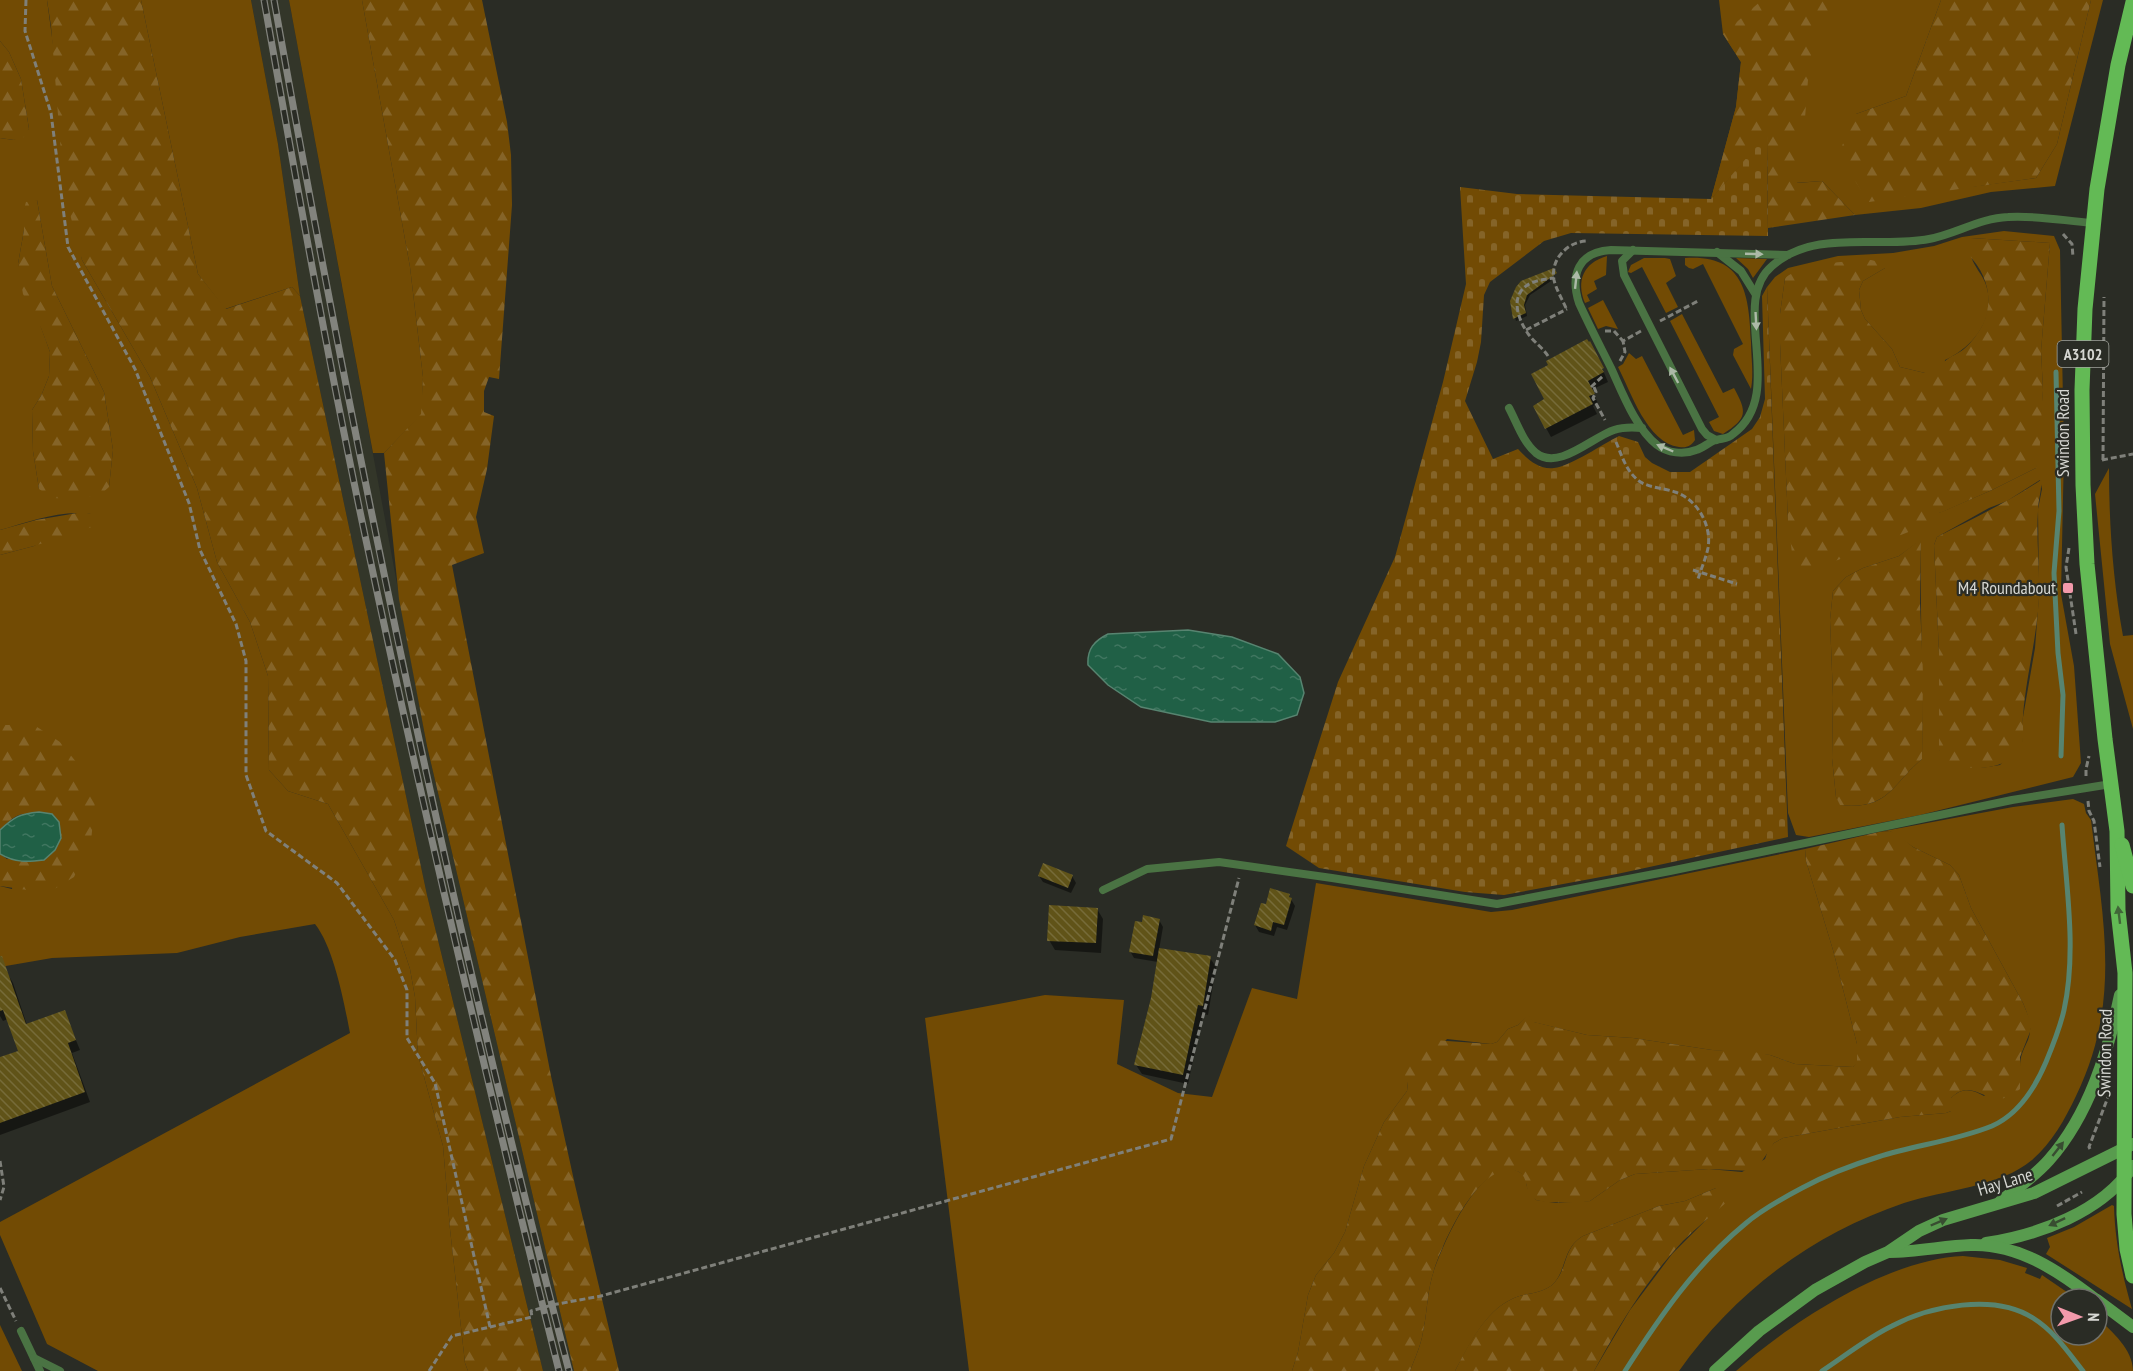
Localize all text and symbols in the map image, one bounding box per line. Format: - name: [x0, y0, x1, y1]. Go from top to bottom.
- one-way arrow: [1745, 249, 1764, 258]
- one-way arrow: [1572, 270, 1581, 289]
- one-way arrow: [1752, 311, 1761, 330]
- road number: A3102: [2058, 341, 2108, 367]
- one-way arrow: [1670, 366, 1680, 384]
- street label: Swindon Road: [2051, 389, 2074, 477]
- one-way arrow: [1655, 443, 1673, 453]
- place label: M4 Roundabout: [1958, 576, 2056, 599]
- marker: M4 Roundabout: [2061, 581, 2075, 595]
- one-way arrow: [2114, 905, 2123, 924]
- street label: Swindon Road: [2092, 1009, 2117, 1097]
- one-way arrow: [2051, 1142, 2063, 1157]
- street label: Hay Lane: [1974, 1162, 2035, 1201]
- one-way arrow: [1930, 1218, 1947, 1227]
- one-way arrow: [2049, 1218, 2066, 1227]
- north arrow: [2049, 1287, 2109, 1347]
- text: N: [2084, 1313, 2104, 1322]

